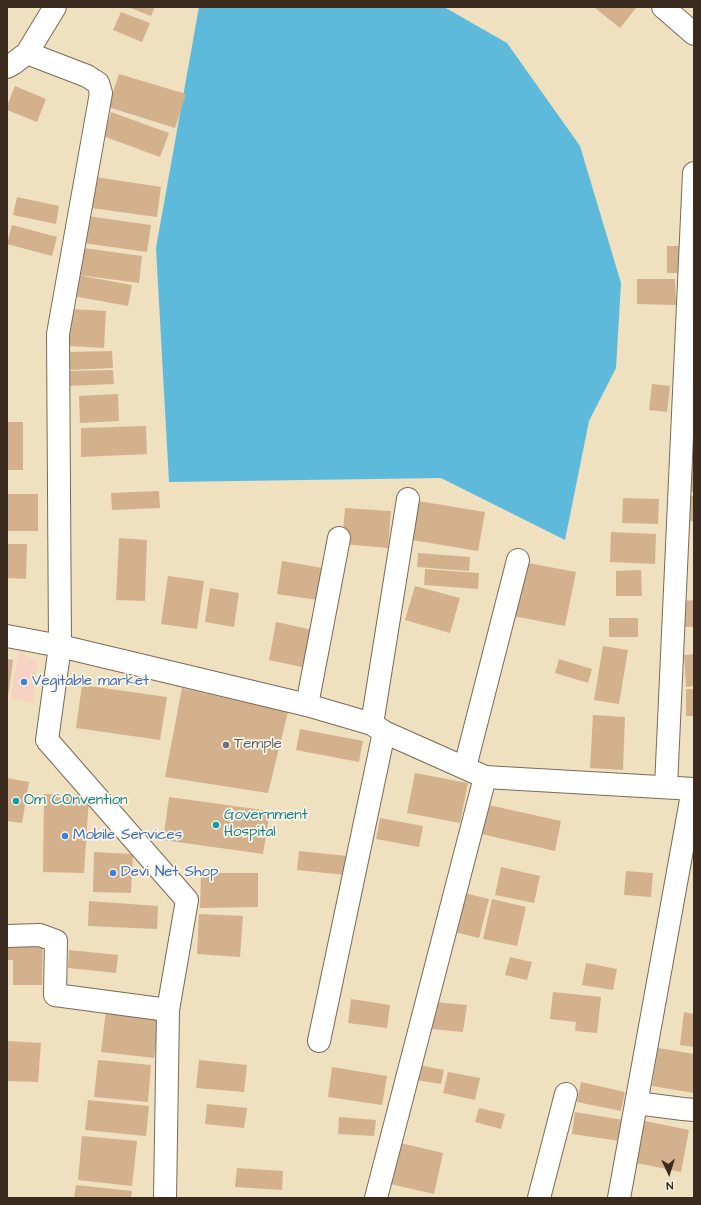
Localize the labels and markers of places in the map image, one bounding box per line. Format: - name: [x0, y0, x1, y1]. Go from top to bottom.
- place label: Vegitable market: [32, 673, 149, 691]
- marker: Vegitable market: [19, 677, 29, 687]
- place label: Temple: [234, 736, 282, 754]
- marker: Temple: [221, 740, 231, 750]
- place label: Om COnvention: [24, 792, 128, 810]
- marker: Om COnvention: [11, 796, 21, 806]
- place label: Government Hospital: [224, 807, 308, 842]
- marker: Government Hospital: [211, 820, 221, 830]
- place label: Mobile Services: [73, 827, 182, 845]
- marker: Mobile Services: [60, 831, 70, 841]
- place label: Devi Net Shop: [121, 864, 218, 882]
- marker: Devi Net Shop: [108, 868, 118, 878]

